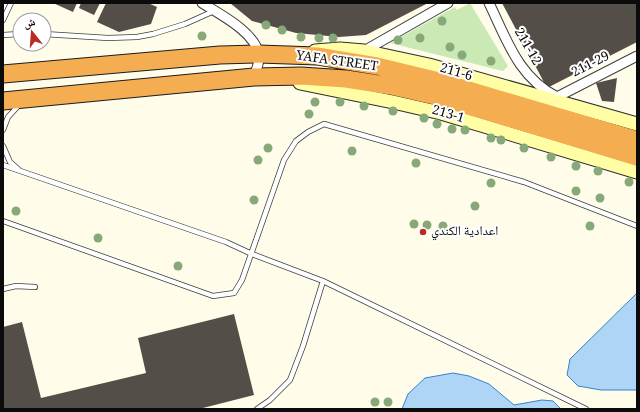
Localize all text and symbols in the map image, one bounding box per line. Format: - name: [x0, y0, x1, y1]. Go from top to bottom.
- north arrow: [12, 12, 52, 52]
- text: ش: [21, 13, 38, 35]
- street label: 211-12: [507, 24, 547, 70]
- street label: YAFA STREET: [294, 45, 379, 79]
- street label: 211-29: [568, 46, 614, 84]
- street label: 211-6: [437, 58, 475, 88]
- street label: 213-1: [429, 100, 467, 130]
- place label: اعدادية الكندي: [431, 221, 498, 243]
- marker: اعدادية الكندي: [418, 227, 428, 237]

